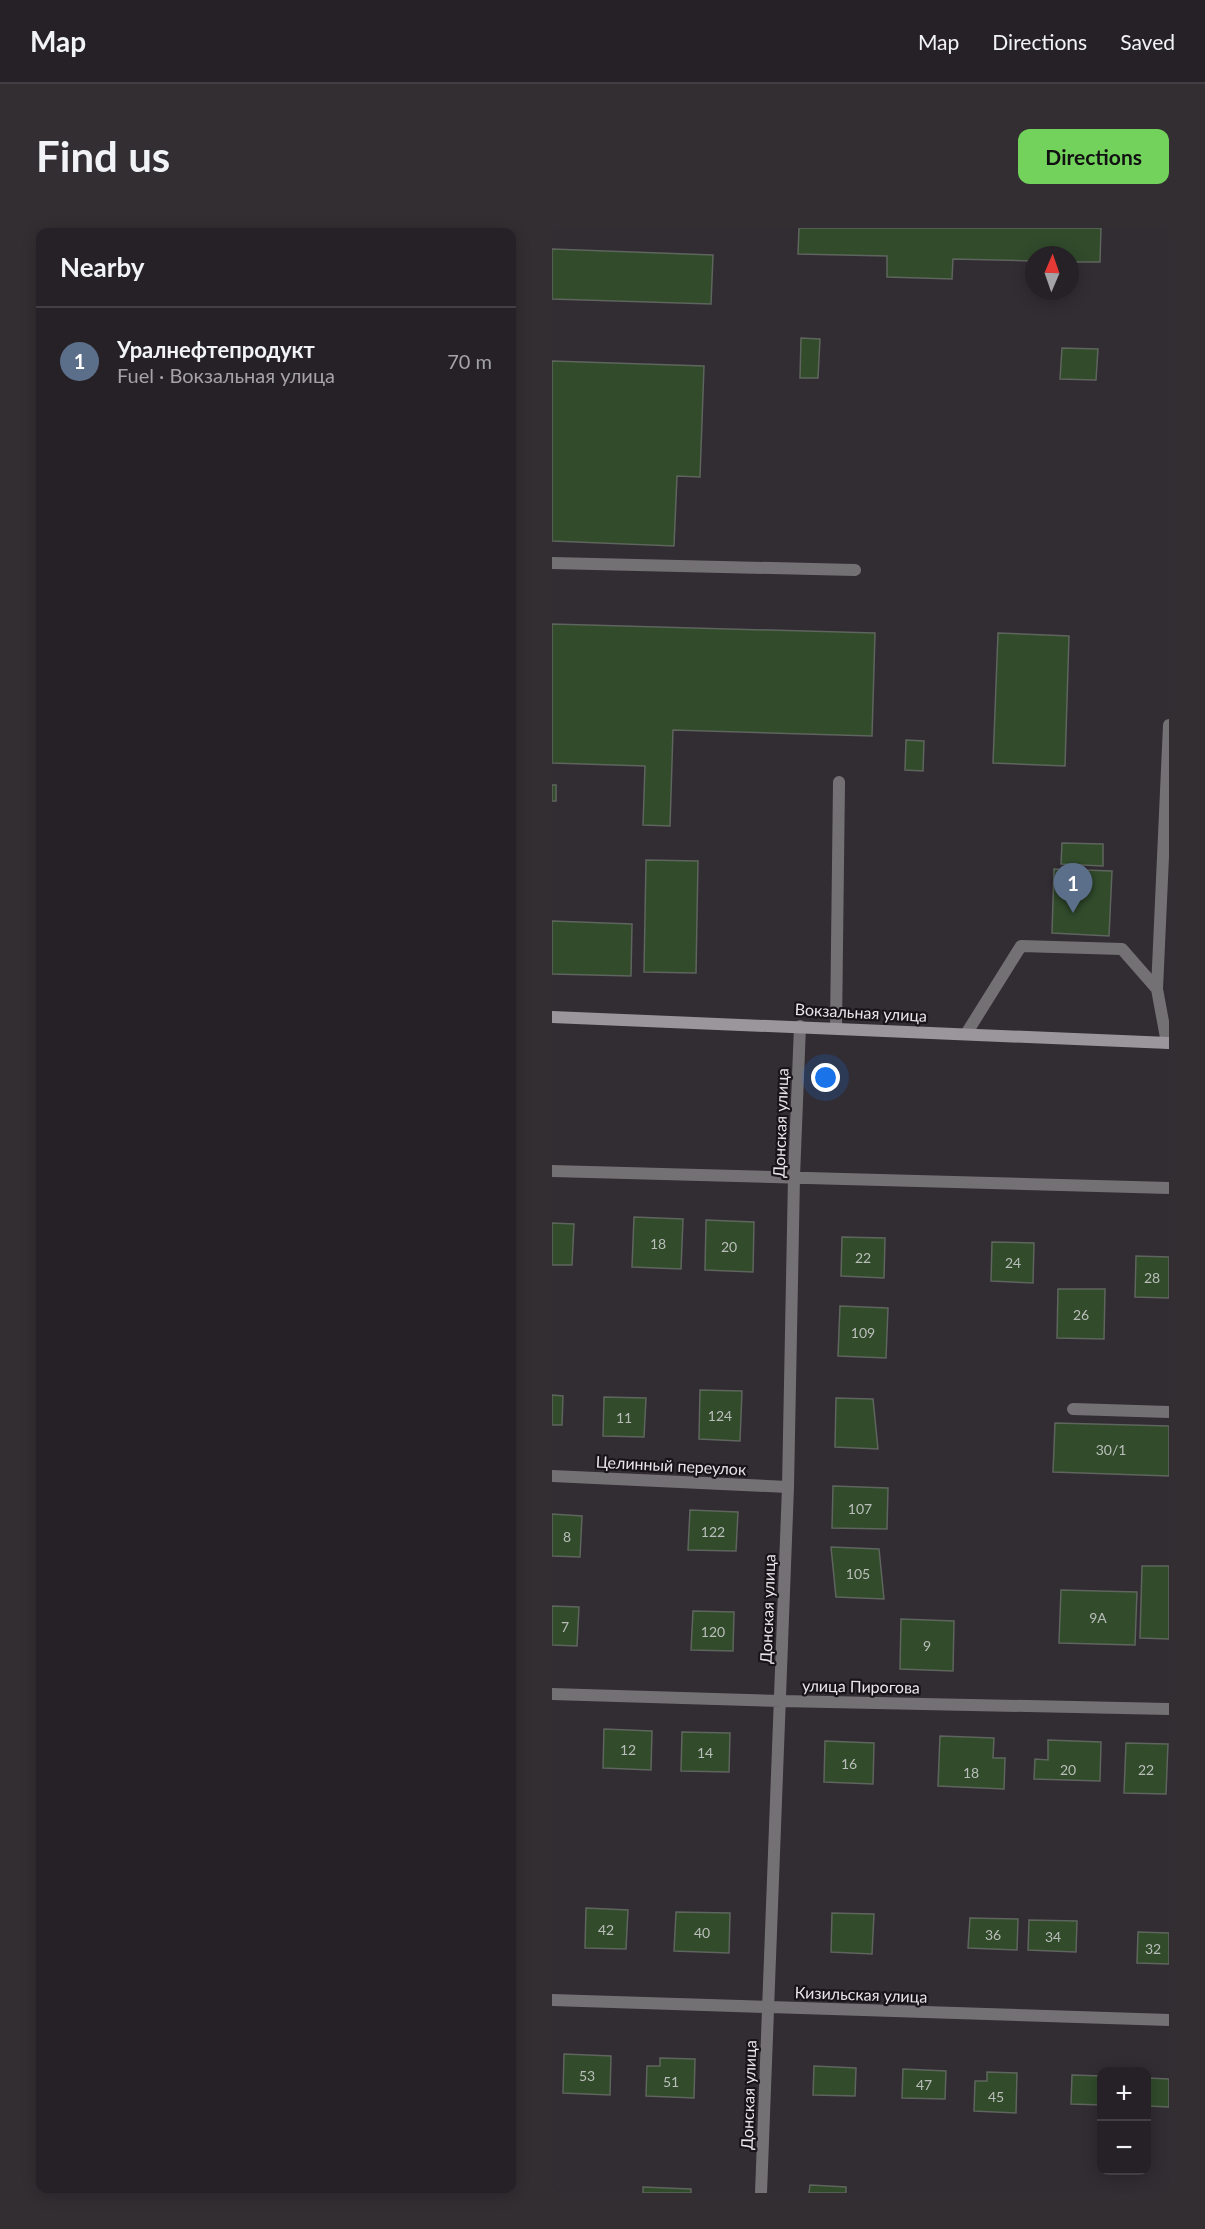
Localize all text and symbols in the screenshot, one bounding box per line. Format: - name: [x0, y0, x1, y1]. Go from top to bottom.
- text: Map: [30, 24, 86, 58]
- text: Map: [918, 29, 959, 54]
- text: Directions: [992, 29, 1087, 54]
- text: Saved: [1120, 29, 1175, 54]
- button: Directions: [1018, 129, 1169, 184]
- text: Find us: [36, 131, 170, 181]
- north arrow: [1025, 246, 1079, 300]
- text: Nearby: [60, 251, 145, 283]
- text: Уралнефтепродукт: [117, 336, 315, 363]
- text: 1: [74, 349, 85, 373]
- text: 70 m: [447, 349, 492, 373]
- text: Fuel · Вокзальная улица: [117, 363, 335, 387]
- pin: 1: [1054, 864, 1092, 913]
- street label: Вокзальная улица: [794, 999, 928, 1025]
- your location: [811, 1063, 840, 1092]
- street label: Донская улица: [769, 1068, 791, 1178]
- house number: 18: [650, 1235, 666, 1252]
- house number: 20: [721, 1238, 737, 1255]
- house number: 22: [855, 1249, 871, 1266]
- house number: 24: [1005, 1254, 1021, 1271]
- house number: 28: [1144, 1269, 1160, 1286]
- house number: 26: [1073, 1306, 1089, 1323]
- house number: 109: [851, 1324, 875, 1341]
- house number: 124: [708, 1407, 732, 1424]
- house number: 11: [616, 1409, 632, 1426]
- house number: 30/1: [1096, 1441, 1126, 1458]
- street label: Целинный переулок: [595, 1452, 747, 1478]
- house number: 107: [848, 1500, 872, 1517]
- house number: 122: [701, 1523, 725, 1540]
- house number: 8: [563, 1528, 571, 1545]
- street label: Донская улица: [756, 1554, 778, 1664]
- house number: 105: [846, 1565, 870, 1582]
- house number: 9А: [1089, 1609, 1107, 1626]
- house number: 7: [561, 1618, 569, 1635]
- house number: 120: [701, 1623, 725, 1640]
- house number: 9: [923, 1637, 931, 1654]
- street label: улица Пирогова: [802, 1675, 920, 1697]
- house number: 12: [620, 1741, 636, 1758]
- house number: 14: [697, 1744, 713, 1761]
- house number: 16: [841, 1755, 857, 1772]
- house number: 20: [1060, 1761, 1076, 1778]
- house number: 22: [1138, 1761, 1154, 1778]
- house number: 18: [963, 1764, 979, 1781]
- house number: 42: [598, 1921, 614, 1938]
- house number: 40: [694, 1924, 710, 1941]
- house number: 36: [985, 1926, 1001, 1943]
- house number: 34: [1045, 1928, 1061, 1945]
- house number: 32: [1145, 1940, 1161, 1957]
- street label: Кизильская улица: [794, 1982, 928, 2006]
- street label: Донская улица: [737, 2040, 759, 2150]
- house number: 53: [579, 2067, 595, 2084]
- map controls: [1097, 2067, 1151, 2175]
- button: +: [1097, 2067, 1151, 2121]
- house number: 51: [663, 2073, 679, 2090]
- house number: 47: [916, 2076, 932, 2093]
- house number: 45: [988, 2088, 1004, 2105]
- button: −: [1097, 2121, 1151, 2175]

